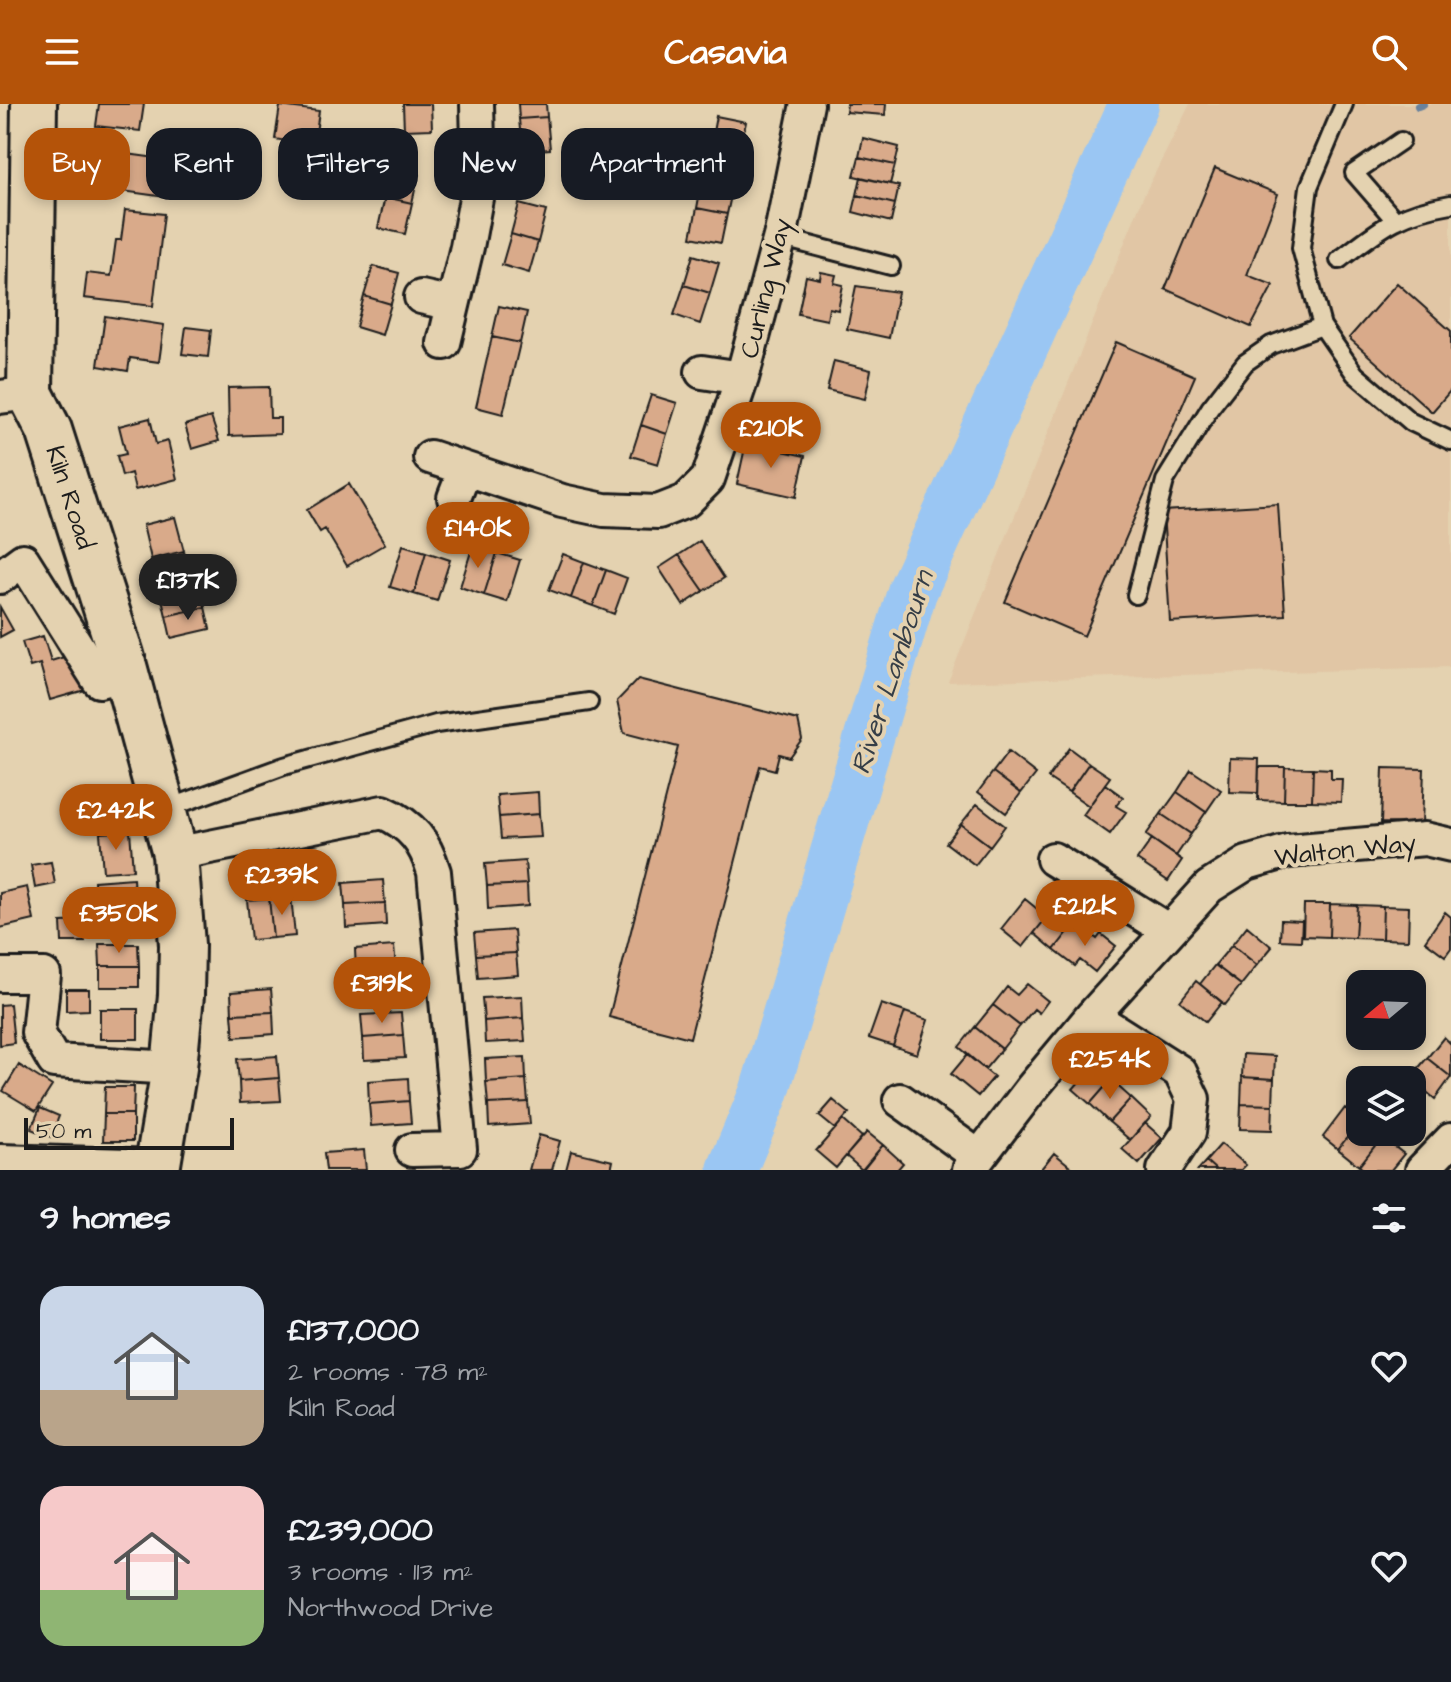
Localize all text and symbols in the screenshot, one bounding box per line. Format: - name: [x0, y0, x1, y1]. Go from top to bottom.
- text: Casavia: [664, 27, 787, 78]
- icon: menu: [40, 30, 84, 74]
- icon: search: [1367, 30, 1411, 74]
- chip: Buy: [24, 128, 130, 200]
- chip: Rent: [146, 128, 262, 200]
- chip: Filters: [278, 128, 418, 200]
- chip: New: [434, 128, 545, 200]
- chip: Apartment: [561, 128, 754, 200]
- street label: Curling Way: [731, 215, 803, 362]
- pin: £210K: [715, 402, 827, 470]
- text: £210K: [739, 410, 803, 446]
- street label: Kiln Road: [36, 441, 104, 554]
- pin: £140K: [422, 502, 534, 570]
- text: £140K: [444, 510, 512, 546]
- pin: £137K: [132, 554, 244, 622]
- text: £137K: [157, 562, 219, 598]
- water label: River Lambourn: [841, 564, 944, 779]
- pin: £242K: [60, 784, 172, 852]
- text: £242K: [77, 792, 155, 828]
- street label: Walton Way: [1272, 825, 1418, 877]
- pin: £239K: [226, 849, 338, 917]
- text: £239K: [246, 857, 318, 893]
- pin: £212K: [1029, 880, 1141, 948]
- pin: £350K: [63, 887, 175, 955]
- text: £212K: [1054, 888, 1116, 924]
- text: £350K: [80, 895, 158, 931]
- pin: £319K: [326, 957, 438, 1025]
- text: £319K: [351, 965, 413, 1001]
- north arrow: [1346, 970, 1426, 1050]
- map controls: [1346, 970, 1426, 1146]
- pin: £254K: [1054, 1033, 1166, 1101]
- text: £254K: [1070, 1041, 1150, 1077]
- button: layers: [1346, 1066, 1426, 1146]
- scale bar: [24, 1114, 234, 1150]
- text: 50 m: [36, 1116, 91, 1147]
- text: 9 homes: [40, 1194, 171, 1242]
- icon: filters: [1367, 1196, 1411, 1240]
- text: £137,000: [288, 1306, 419, 1354]
- icon: home: [104, 1318, 200, 1414]
- icon: heart: [1367, 1344, 1411, 1388]
- text: 2 rooms · 78 m²: [288, 1354, 488, 1390]
- text: Kiln Road: [288, 1390, 395, 1426]
- text: £239,000: [288, 1506, 433, 1554]
- icon: home: [104, 1518, 200, 1614]
- icon: heart: [1367, 1544, 1411, 1588]
- text: 3 rooms · 113 m²: [288, 1554, 473, 1590]
- text: Northwood Drive: [288, 1590, 493, 1626]

